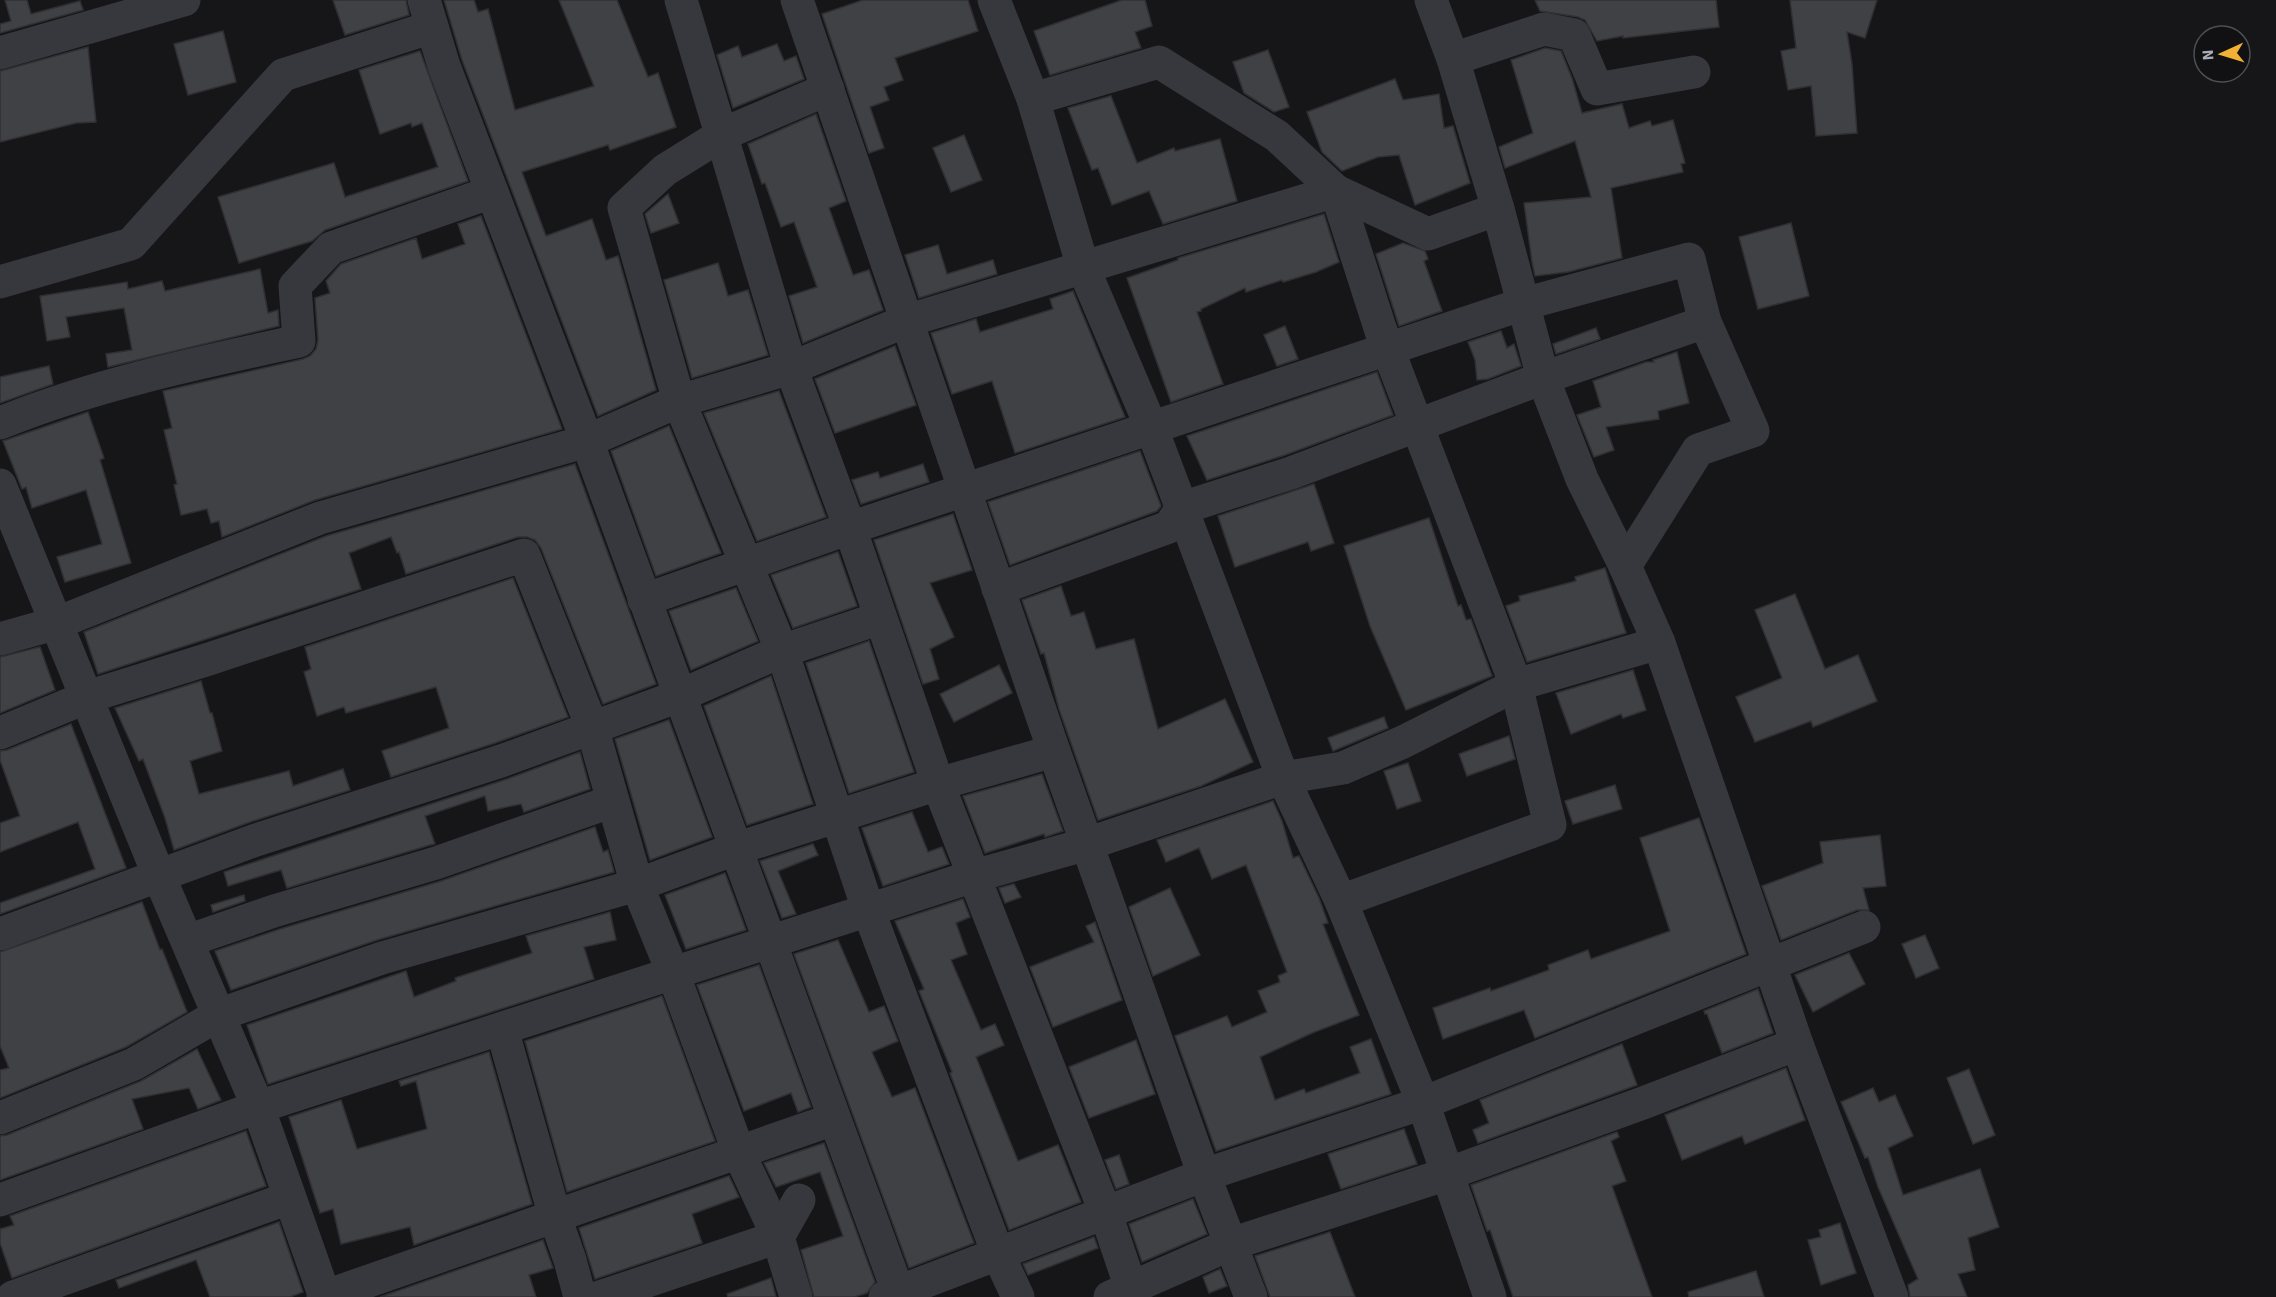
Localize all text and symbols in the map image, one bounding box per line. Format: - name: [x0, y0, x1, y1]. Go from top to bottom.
- north arrow: [2192, 24, 2252, 84]
- text: N: [2197, 49, 2219, 61]

